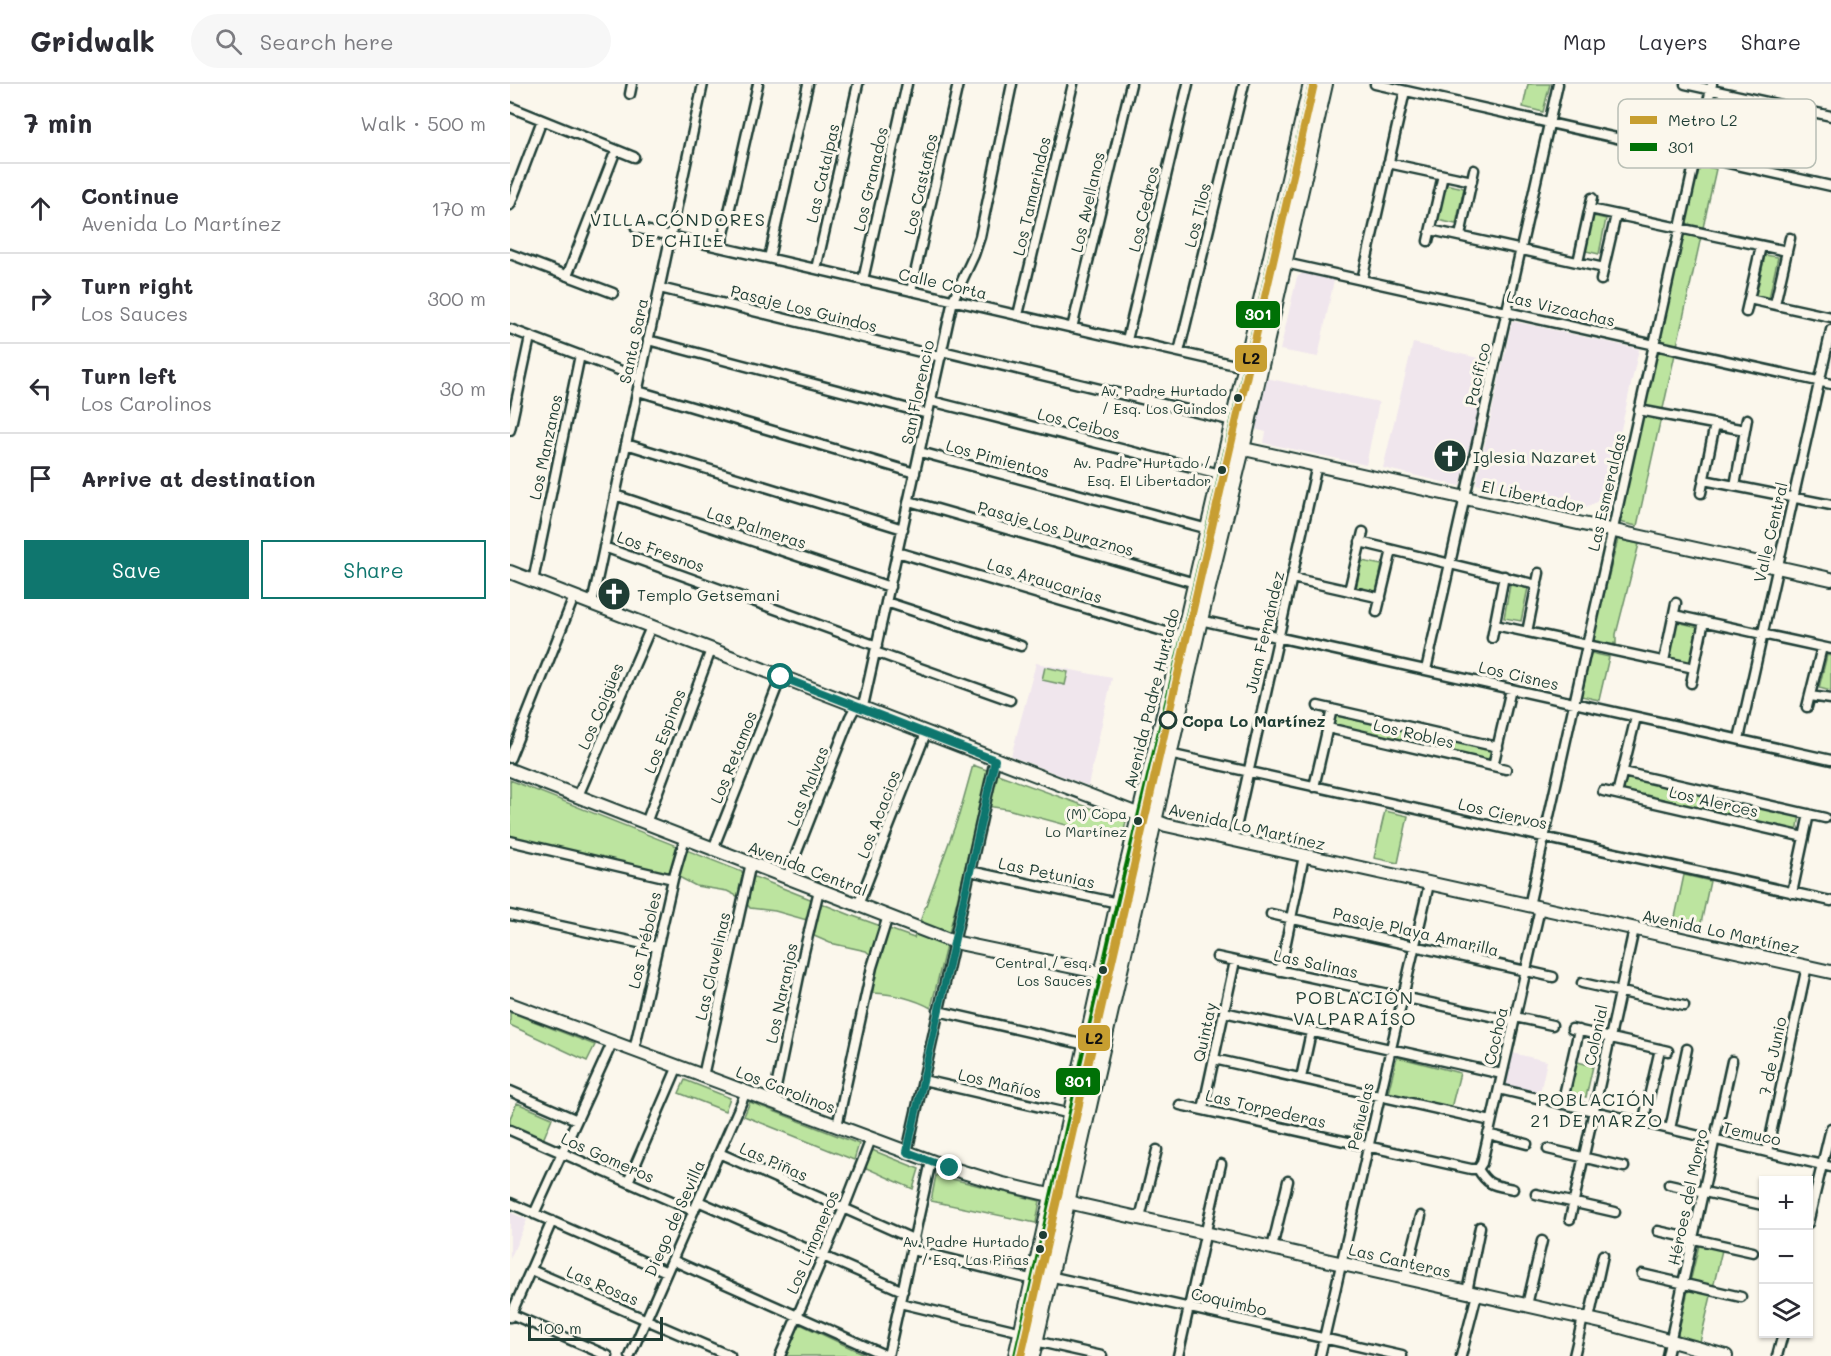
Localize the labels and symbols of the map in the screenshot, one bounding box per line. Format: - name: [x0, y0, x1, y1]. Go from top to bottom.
- legend: [1618, 99, 1816, 168]
- text: Metro L2: [1668, 109, 1738, 130]
- street label: Las Catalpas: [800, 121, 844, 225]
- street label: Los Granados: [848, 125, 892, 233]
- street label: Los Castaños: [898, 131, 942, 237]
- street label: Los Tamarindos: [1007, 134, 1055, 258]
- text: 301: [1668, 136, 1694, 157]
- street label: Los Avellanos: [1065, 150, 1109, 254]
- street label: Los Cedros: [1123, 164, 1163, 254]
- street label: Los Tilos: [1179, 180, 1215, 250]
- district label: VILLA CÓNDORES DE CHILE: [590, 207, 766, 252]
- street label: Calle Corta: [897, 263, 989, 303]
- street label: Pasaje Los Guindos: [728, 280, 880, 336]
- street label: Las Vizcachas: [1505, 285, 1617, 331]
- street label: Santa Sara: [614, 296, 652, 386]
- line badge: 301: [1235, 300, 1281, 329]
- text: 301: [1245, 303, 1271, 324]
- street label: San Florencio: [896, 338, 938, 446]
- street label: Pacífico: [1460, 340, 1494, 408]
- line badge: L2: [1234, 344, 1268, 373]
- text: L2: [1242, 347, 1260, 368]
- place label: Av. Padre Hurtado / Esq. Los Guindos: [1100, 381, 1227, 418]
- street label: Los Manzanos: [524, 392, 566, 502]
- marker: Av. Padre Hurtado / Esq. Los Guindos: [1232, 392, 1244, 404]
- street label: Los Ceibos: [1035, 403, 1123, 443]
- street label: Las Esmeraldas: [1582, 431, 1630, 553]
- street label: Los Pimientos: [944, 434, 1052, 482]
- church icon: Iglesia Nazaret: [1432, 438, 1468, 474]
- place label: Iglesia Nazaret: [1473, 446, 1597, 467]
- place label: Av. Padre Hurtado / Esq. El Libertador: [1073, 453, 1211, 490]
- marker: Av. Padre Hurtado / Esq. El Libertador: [1216, 464, 1228, 476]
- street label: El Libertador: [1480, 475, 1586, 517]
- street label: Valle Central: [1748, 480, 1792, 584]
- street label: Pasaje Los Duraznos: [975, 496, 1137, 560]
- street label: Las Palmeras: [705, 501, 809, 553]
- street label: Los Fresnos: [614, 525, 708, 577]
- street label: Las Araucarias: [985, 553, 1105, 607]
- street label: Juan Fernández: [1240, 569, 1288, 695]
- church icon: Templo Getsemani: [596, 576, 632, 612]
- place label: Templo Getsemani: [637, 584, 780, 605]
- street label: Avenida Padre Hurtado: [1118, 606, 1184, 790]
- street label: Los Cisnes: [1477, 656, 1561, 694]
- street label: Los Coigües: [572, 659, 628, 753]
- route start: [767, 663, 793, 689]
- street label: Los Espinos: [638, 686, 690, 776]
- street label: Los Retamos: [705, 708, 761, 806]
- place label: Copa Lo Martínez: [1182, 710, 1326, 731]
- marker: Copa Lo Martínez: [1159, 711, 1177, 729]
- street label: Los Robles: [1371, 713, 1457, 753]
- street label: Las Malvas: [781, 743, 833, 829]
- street label: Los Acacios: [852, 767, 904, 861]
- street label: Los Alerces: [1667, 781, 1761, 821]
- street label: Los Ciervos: [1456, 793, 1550, 833]
- street label: Avenida Lo Martínez: [1167, 798, 1328, 854]
- place label: (M) Copa Lo Martínez: [1045, 804, 1127, 841]
- marker: (M) Copa Lo Martínez: [1132, 815, 1144, 827]
- street label: Avenida Central: [745, 836, 871, 900]
- street label: Las Petunias: [997, 852, 1097, 892]
- street label: Los Tréboles: [623, 889, 665, 991]
- street label: Pasaje Playa Amarilla: [1331, 902, 1501, 960]
- street label: Avenida Lo Martínez: [1640, 904, 1802, 958]
- street label: Las Clavelinas: [689, 910, 735, 1022]
- street label: Los Naranjos: [760, 941, 802, 1045]
- street label: Las Salinas: [1272, 944, 1360, 982]
- place label: Central / esq. Los Sauces: [995, 953, 1092, 990]
- marker: Central / esq. Los Sauces: [1097, 964, 1109, 976]
- district label: POBLACIÓN VALPARAÍSO: [1293, 985, 1417, 1030]
- street label: Quintay: [1187, 1000, 1221, 1064]
- street label: Colonial: [1578, 1002, 1612, 1068]
- street label: Cochoa: [1478, 1005, 1512, 1067]
- street label: 7 de Junio: [1753, 1015, 1791, 1097]
- line badge: L2: [1077, 1024, 1111, 1052]
- text: L2: [1085, 1027, 1103, 1048]
- street label: Los Carolinos: [733, 1060, 839, 1118]
- street label: Los Mañíos: [956, 1063, 1044, 1103]
- line badge: 301: [1055, 1067, 1101, 1096]
- text: 301: [1065, 1070, 1091, 1091]
- street label: Peñuelas: [1342, 1080, 1378, 1152]
- street label: Las Torpederas: [1204, 1084, 1328, 1132]
- district label: POBLACIÓN 21 DE MARZO: [1530, 1087, 1664, 1132]
- street label: Temuco: [1721, 1116, 1783, 1150]
- street label: Los Gomeros: [558, 1127, 658, 1187]
- street label: Héroes del Morro: [1662, 1127, 1712, 1267]
- street label: Las Piñas: [737, 1137, 811, 1185]
- route end: [936, 1154, 962, 1180]
- street label: Diego de Sevilla: [639, 1157, 709, 1279]
- street label: Los Limoneros: [781, 1187, 843, 1297]
- unlabelled marker: [1037, 1229, 1049, 1241]
- place label: Av. Padre Hurtado / Esq. Las Piñas: [902, 1232, 1029, 1269]
- street label: Las Canteras: [1347, 1238, 1453, 1282]
- marker: Av. Padre Hurtado / Esq. Las Piñas: [1034, 1243, 1046, 1255]
- street label: Las Rosas: [564, 1260, 642, 1310]
- street label: Coquimbo: [1189, 1282, 1269, 1320]
- scale bar: [528, 1314, 663, 1342]

